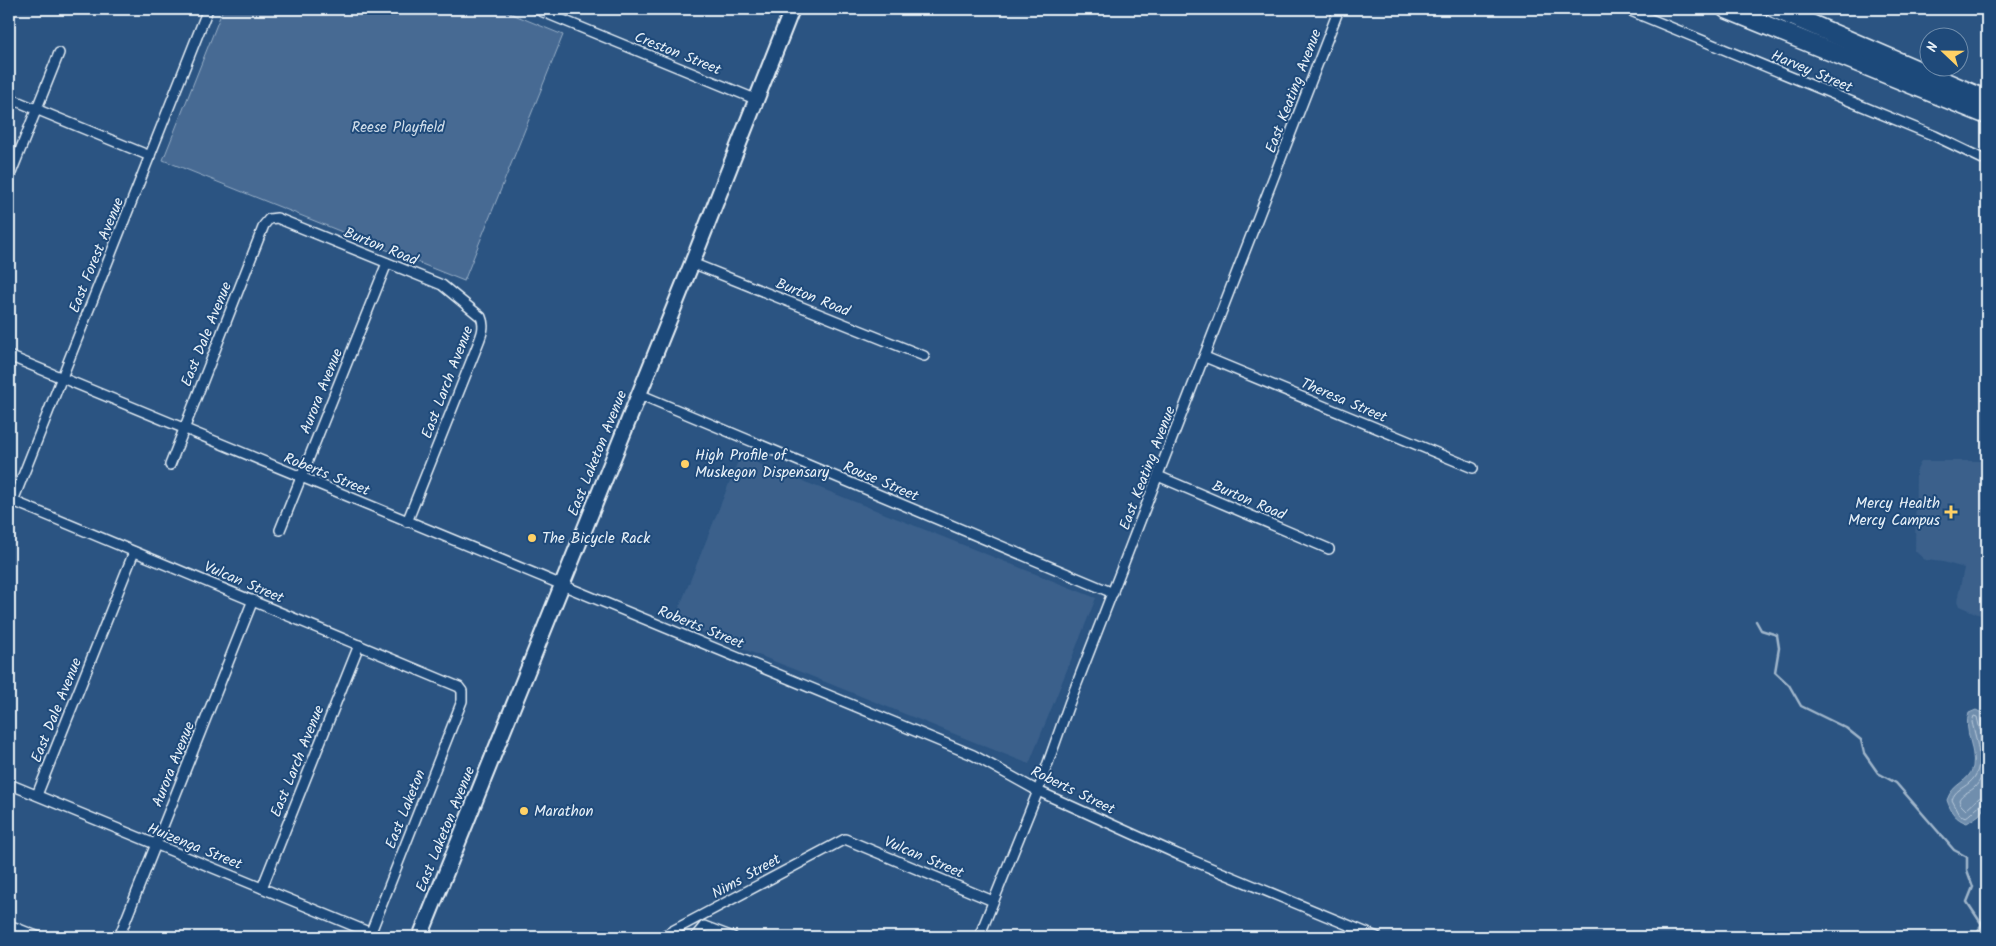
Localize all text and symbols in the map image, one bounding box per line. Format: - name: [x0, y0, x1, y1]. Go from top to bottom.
- street label: Creston Street: [631, 26, 725, 82]
- street label: East Keating Avenue: [1259, 26, 1329, 157]
- north arrow: [1918, 28, 1968, 78]
- text: N: [1921, 39, 1945, 56]
- street label: Harvey Street: [1767, 44, 1856, 100]
- park label: Reese Playfield: [351, 116, 445, 140]
- street label: East Forest Avenue: [63, 194, 131, 317]
- street label: Burton Road: [340, 221, 422, 273]
- street label: Burton Road: [772, 272, 854, 324]
- street label: East Dale Avenue: [175, 278, 239, 390]
- street label: East Larch Avenue: [415, 322, 481, 442]
- street label: Aurora Avenue: [294, 345, 350, 438]
- street label: Theresa Street: [1297, 372, 1391, 430]
- street label: East Laketon Avenue: [562, 387, 634, 520]
- street label: East Keating Avenue: [1113, 403, 1183, 534]
- place label: High Profile of Muskegon Dispensary: [695, 444, 830, 485]
- street label: Roberts Street: [280, 447, 374, 503]
- street label: Rouse Street: [839, 455, 922, 509]
- marker: High Profile of Muskegon Dispensary: [679, 458, 691, 470]
- street label: Burton Road: [1208, 475, 1290, 527]
- place label: Mercy Health Mercy Campus: [1848, 492, 1941, 533]
- marker: Mercy Health Mercy Campus: [1944, 505, 1958, 519]
- place label: The Bicycle Rack: [542, 527, 651, 551]
- marker: The Bicycle Rack: [526, 532, 538, 544]
- street label: Vulcan Street: [200, 555, 287, 611]
- street label: Roberts Street: [654, 600, 748, 656]
- street label: East Dale Avenue: [25, 654, 89, 766]
- street label: East Larch Avenue: [264, 701, 331, 821]
- street label: Aurora Avenue: [146, 718, 202, 811]
- street label: Roberts Street: [1026, 760, 1119, 822]
- street label: East Laketon Avenue: [410, 763, 482, 896]
- street label: East Laketon: [379, 766, 433, 853]
- place label: Marathon: [534, 800, 594, 824]
- marker: Marathon: [518, 805, 530, 817]
- street label: Huizenga Street: [144, 817, 246, 877]
- street label: Vulcan Street: [880, 830, 967, 886]
- street label: Nims Street: [707, 848, 786, 906]

